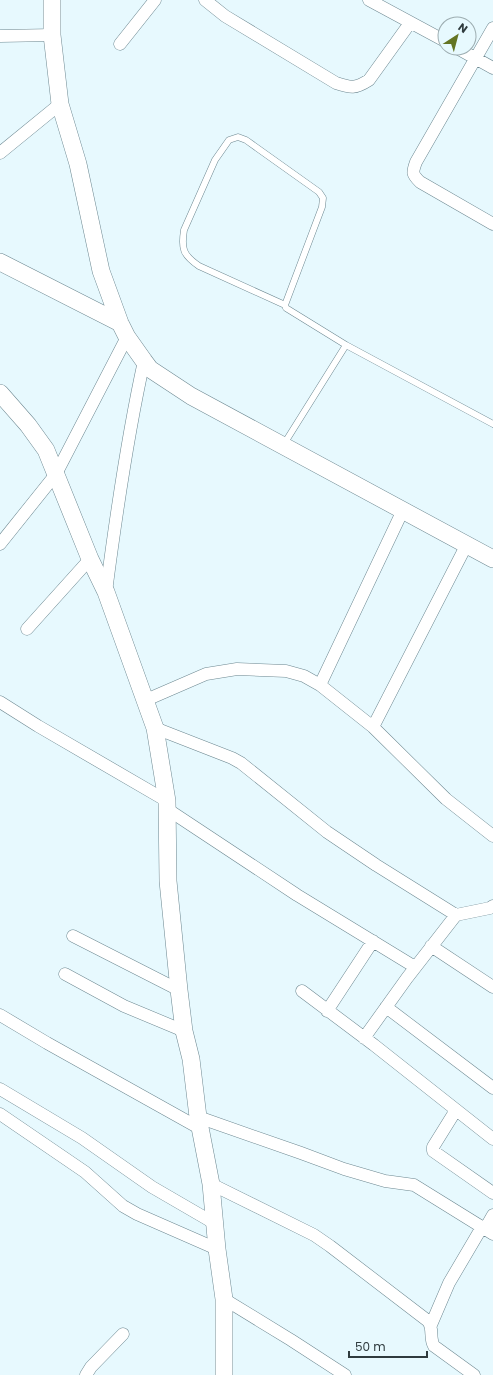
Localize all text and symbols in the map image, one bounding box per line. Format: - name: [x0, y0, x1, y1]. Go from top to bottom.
- north arrow: [437, 16, 477, 56]
- text: N: [455, 19, 471, 37]
- scale bar: [349, 1333, 427, 1359]
- text: 50 m: [355, 1338, 386, 1355]

